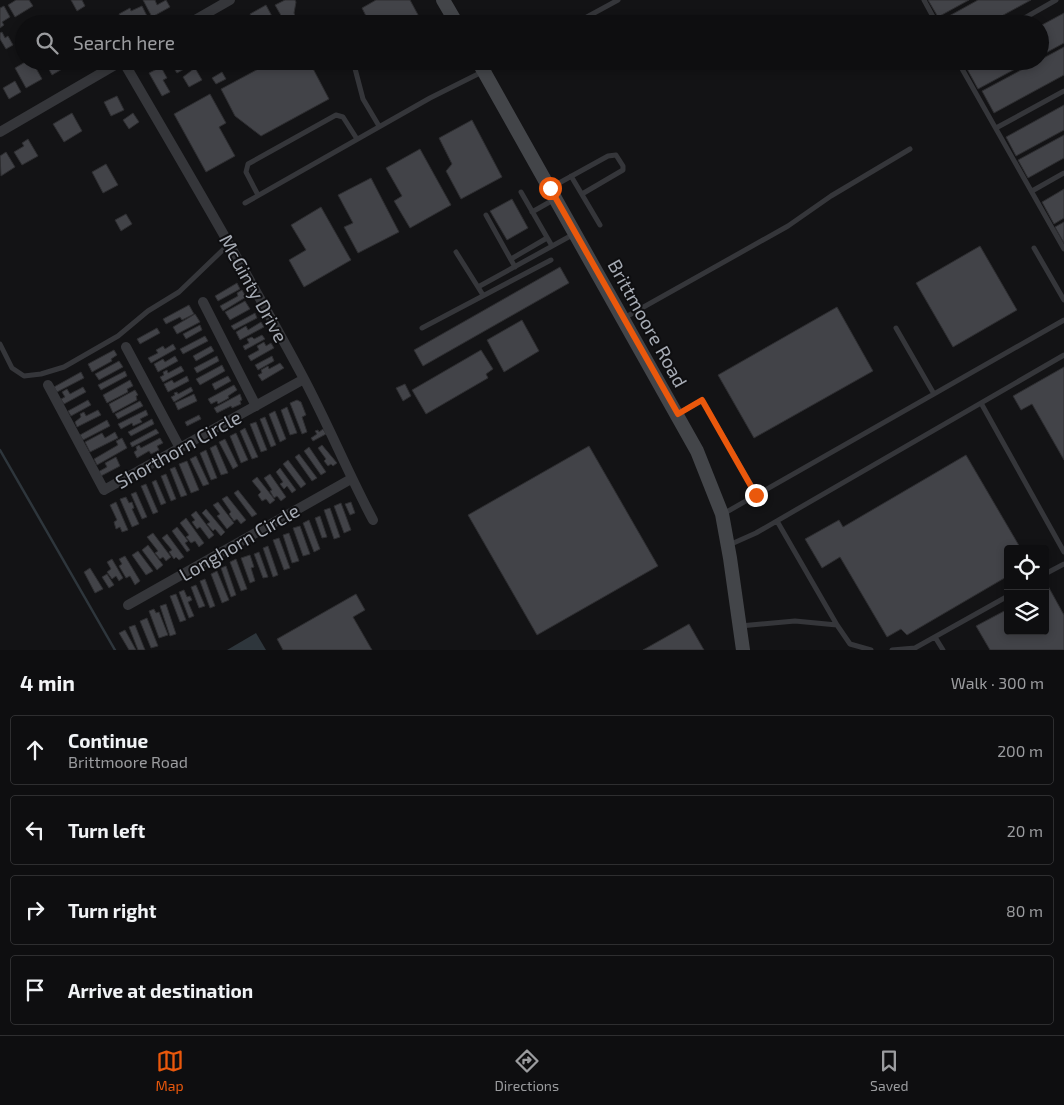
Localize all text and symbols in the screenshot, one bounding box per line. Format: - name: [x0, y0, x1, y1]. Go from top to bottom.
- search box: [15, 15, 1049, 70]
- icon: search: [33, 29, 61, 57]
- text: Search here: [73, 31, 175, 54]
- route start: [539, 177, 562, 200]
- street label: McGinty Drive: [215, 230, 293, 346]
- street label: Brittmoore Road: [603, 255, 693, 391]
- street label: Shorthorn Circle: [111, 405, 245, 493]
- route end: [745, 484, 768, 507]
- street label: Longhorn Circle: [175, 498, 303, 586]
- map controls: [1004, 545, 1049, 635]
- button: locate: [1004, 545, 1049, 590]
- button: layers: [1004, 590, 1049, 635]
- text: 4 min: [20, 670, 75, 695]
- text: Walk · 300 m: [951, 673, 1044, 692]
- text: Continue: [68, 729, 148, 752]
- icon: ahead: [21, 736, 49, 764]
- text: 200 m: [997, 741, 1043, 760]
- text: Brittmoore Road: [68, 752, 188, 771]
- icon: left: [21, 816, 49, 844]
- text: Turn left: [68, 819, 145, 842]
- text: 20 m: [1007, 821, 1043, 840]
- icon: right: [21, 896, 49, 924]
- text: Turn right: [68, 899, 156, 922]
- text: 80 m: [1006, 901, 1043, 920]
- icon: arrive: [21, 976, 49, 1004]
- text: Arrive at destination: [68, 979, 253, 1002]
- tab: Map: [155, 1047, 184, 1094]
- tab: Directions: [495, 1047, 559, 1094]
- tab: Saved: [870, 1047, 909, 1094]

